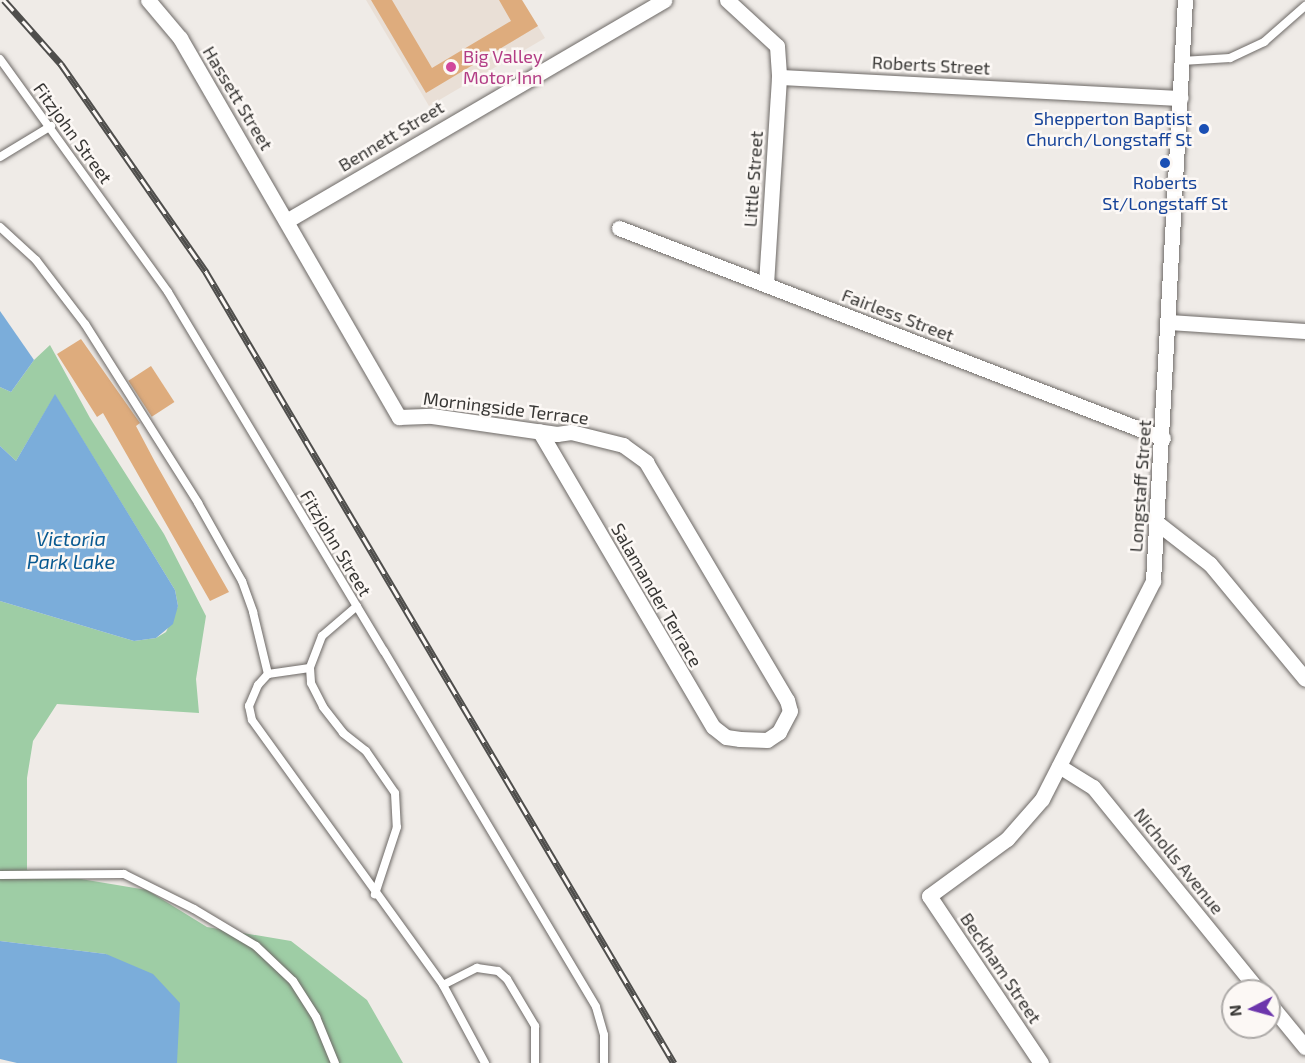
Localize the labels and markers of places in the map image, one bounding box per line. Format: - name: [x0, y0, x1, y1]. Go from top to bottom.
- place label: Big Valley Motor Inn: [463, 46, 543, 88]
- marker: Big Valley Motor Inn: [444, 60, 458, 74]
- place label: Shepperton Baptist Church/Longstaff St: [1026, 108, 1192, 150]
- marker: Shepperton Baptist Church/Longstaff St: [1197, 122, 1211, 136]
- marker: Roberts St/Longstaff St: [1158, 156, 1172, 170]
- place label: Roberts St/Longstaff St: [1102, 172, 1228, 214]

